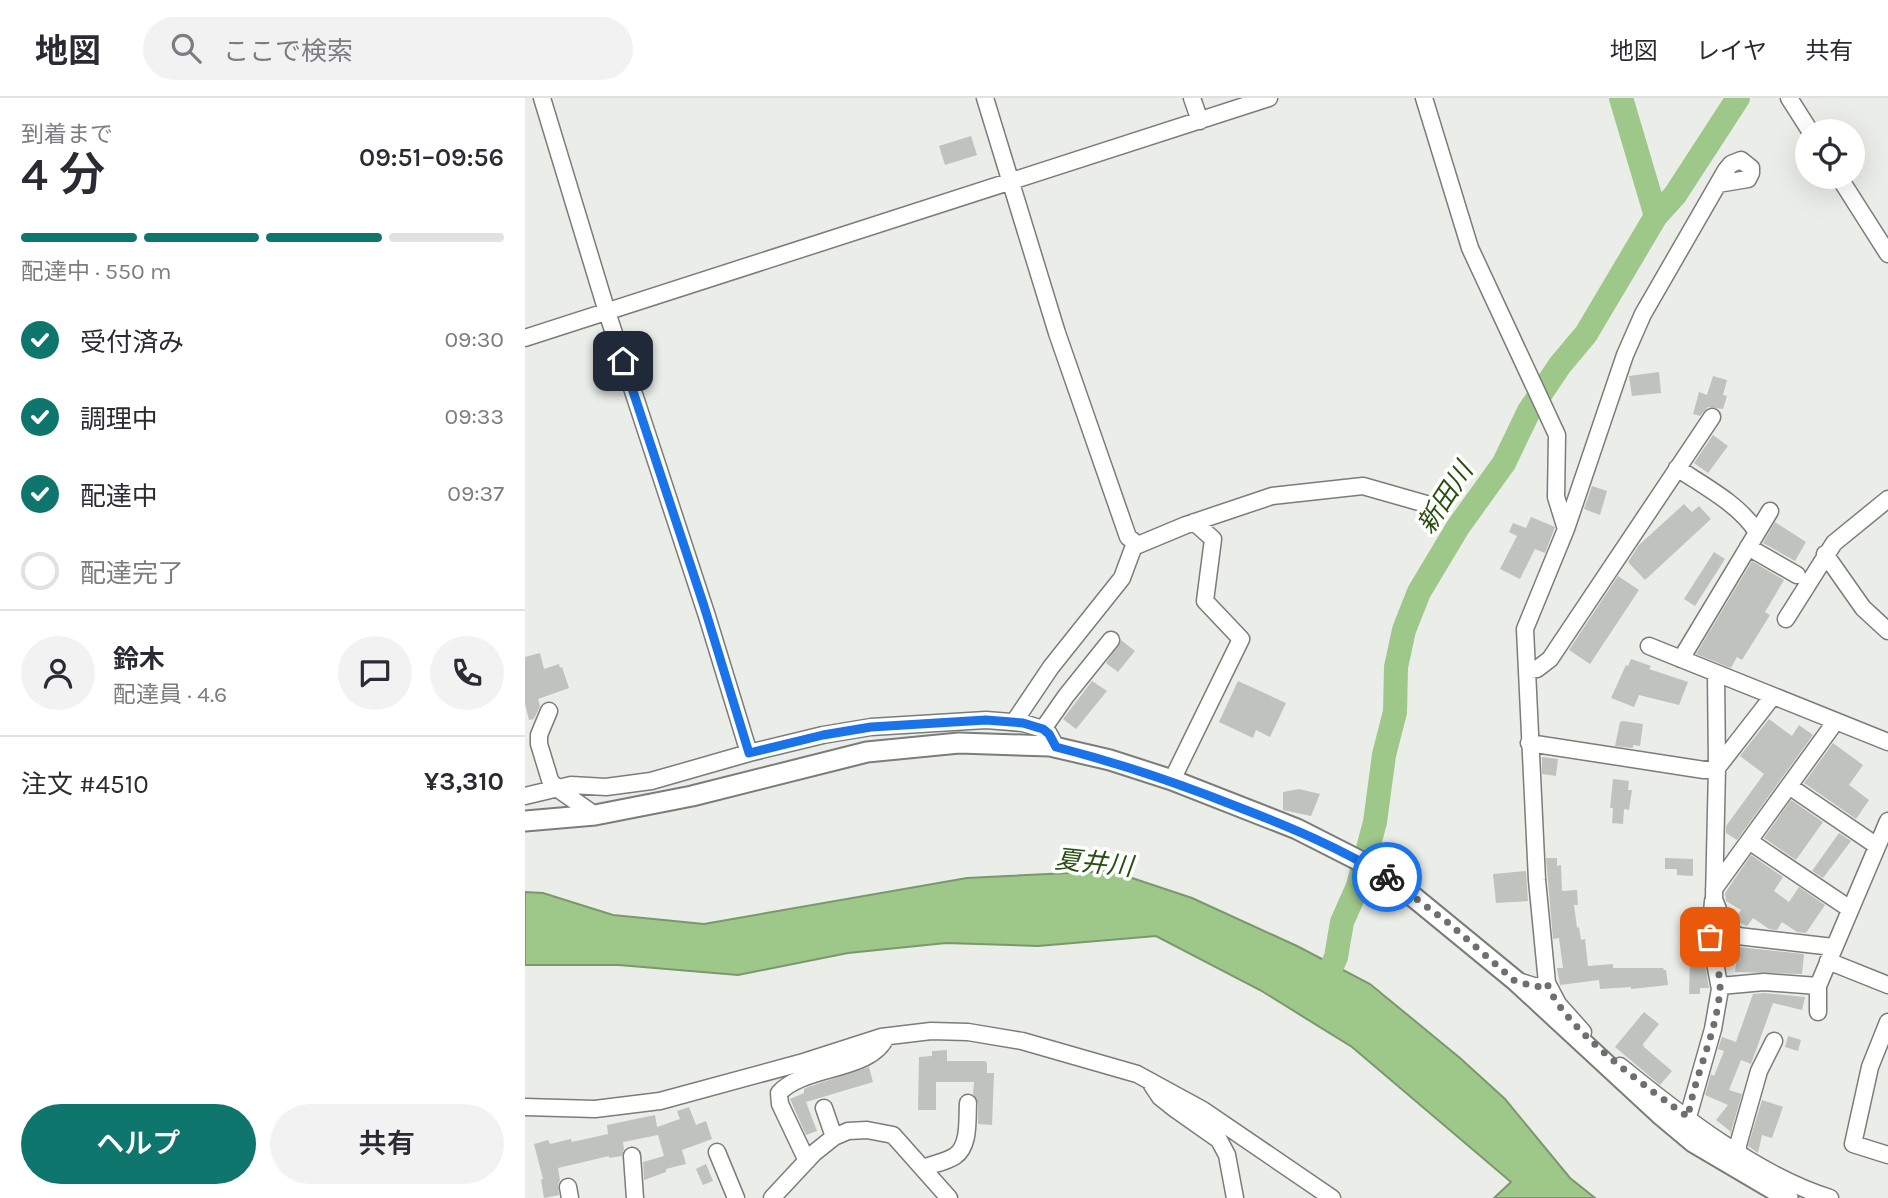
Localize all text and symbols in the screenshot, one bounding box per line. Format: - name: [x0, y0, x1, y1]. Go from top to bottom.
- search box: [143, 17, 633, 80]
- icon: search: [167, 29, 205, 67]
- text: 地図: [35, 32, 101, 70]
- text: ここで検索: [223, 36, 353, 67]
- text: 地図: [1610, 37, 1658, 65]
- text: レイヤ: [1696, 37, 1767, 65]
- text: 共有: [1805, 37, 1853, 65]
- map controls: [1795, 119, 1865, 189]
- button: locate: [1795, 119, 1865, 189]
- text: 到着まで: [21, 121, 113, 148]
- text: 09:51–09:56: [359, 142, 504, 173]
- text: 4 分: [21, 148, 105, 202]
- text: 配達中 · 550 m: [21, 258, 172, 285]
- icon: check: [21, 321, 59, 359]
- text: 09:30: [444, 326, 504, 353]
- text: 受付済み: [80, 327, 184, 358]
- pin: [593, 331, 653, 391]
- icon: home: [604, 342, 642, 380]
- icon: check: [21, 398, 59, 436]
- text: 09:33: [445, 403, 504, 430]
- text: 調理中: [80, 404, 158, 435]
- water label: 新田川: [1411, 454, 1481, 539]
- icon: check: [21, 475, 59, 513]
- text: 09:37: [447, 480, 504, 507]
- text: 配達中: [80, 481, 158, 512]
- text: 配達完了: [80, 558, 184, 589]
- button: person: [21, 636, 95, 710]
- button: chat: [338, 636, 412, 710]
- button: phone: [430, 636, 504, 710]
- text: 鈴木: [113, 644, 165, 675]
- text: 配達員 · 4.6: [113, 681, 227, 708]
- text: ¥3,310: [424, 766, 504, 797]
- text: 注文 #4510: [21, 769, 149, 800]
- courier: [1352, 842, 1422, 912]
- water label: 夏井川: [1054, 844, 1137, 883]
- icon: bike: [1368, 858, 1406, 896]
- pin: [1680, 907, 1740, 967]
- icon: bag: [1691, 918, 1729, 956]
- button: ヘルプ: [21, 1104, 256, 1184]
- button: 共有: [270, 1104, 504, 1184]

